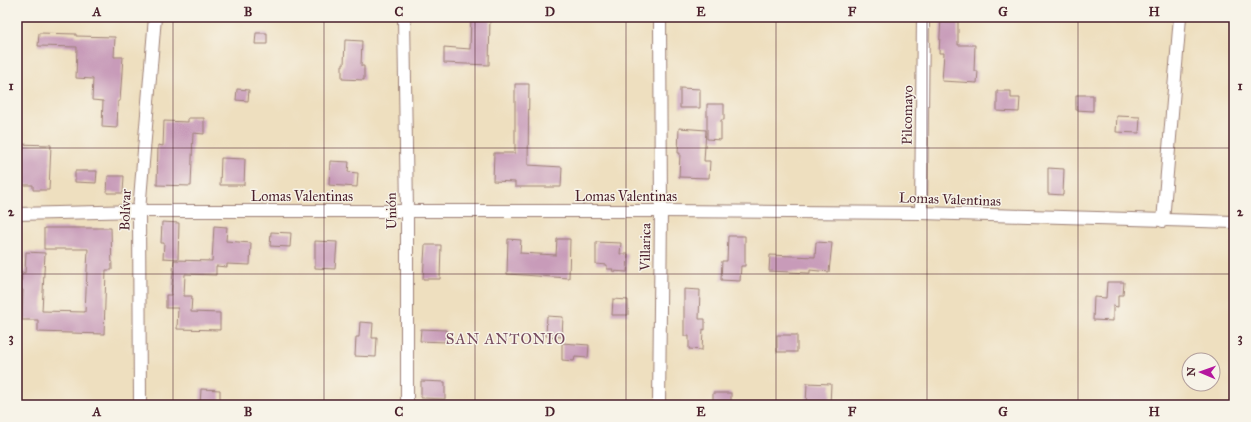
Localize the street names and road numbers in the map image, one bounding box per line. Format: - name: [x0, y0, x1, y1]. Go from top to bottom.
- street label: Pilcomayo: [898, 85, 917, 145]
- street label: Bolívar: [116, 188, 135, 231]
- street label: Lomas Valentinas: [251, 188, 353, 205]
- street label: Lomas Valentinas: [575, 188, 677, 205]
- street label: Lomas Valentinas: [899, 189, 1001, 210]
- street label: Unión: [383, 192, 400, 230]
- street label: Villarica: [637, 223, 654, 272]

